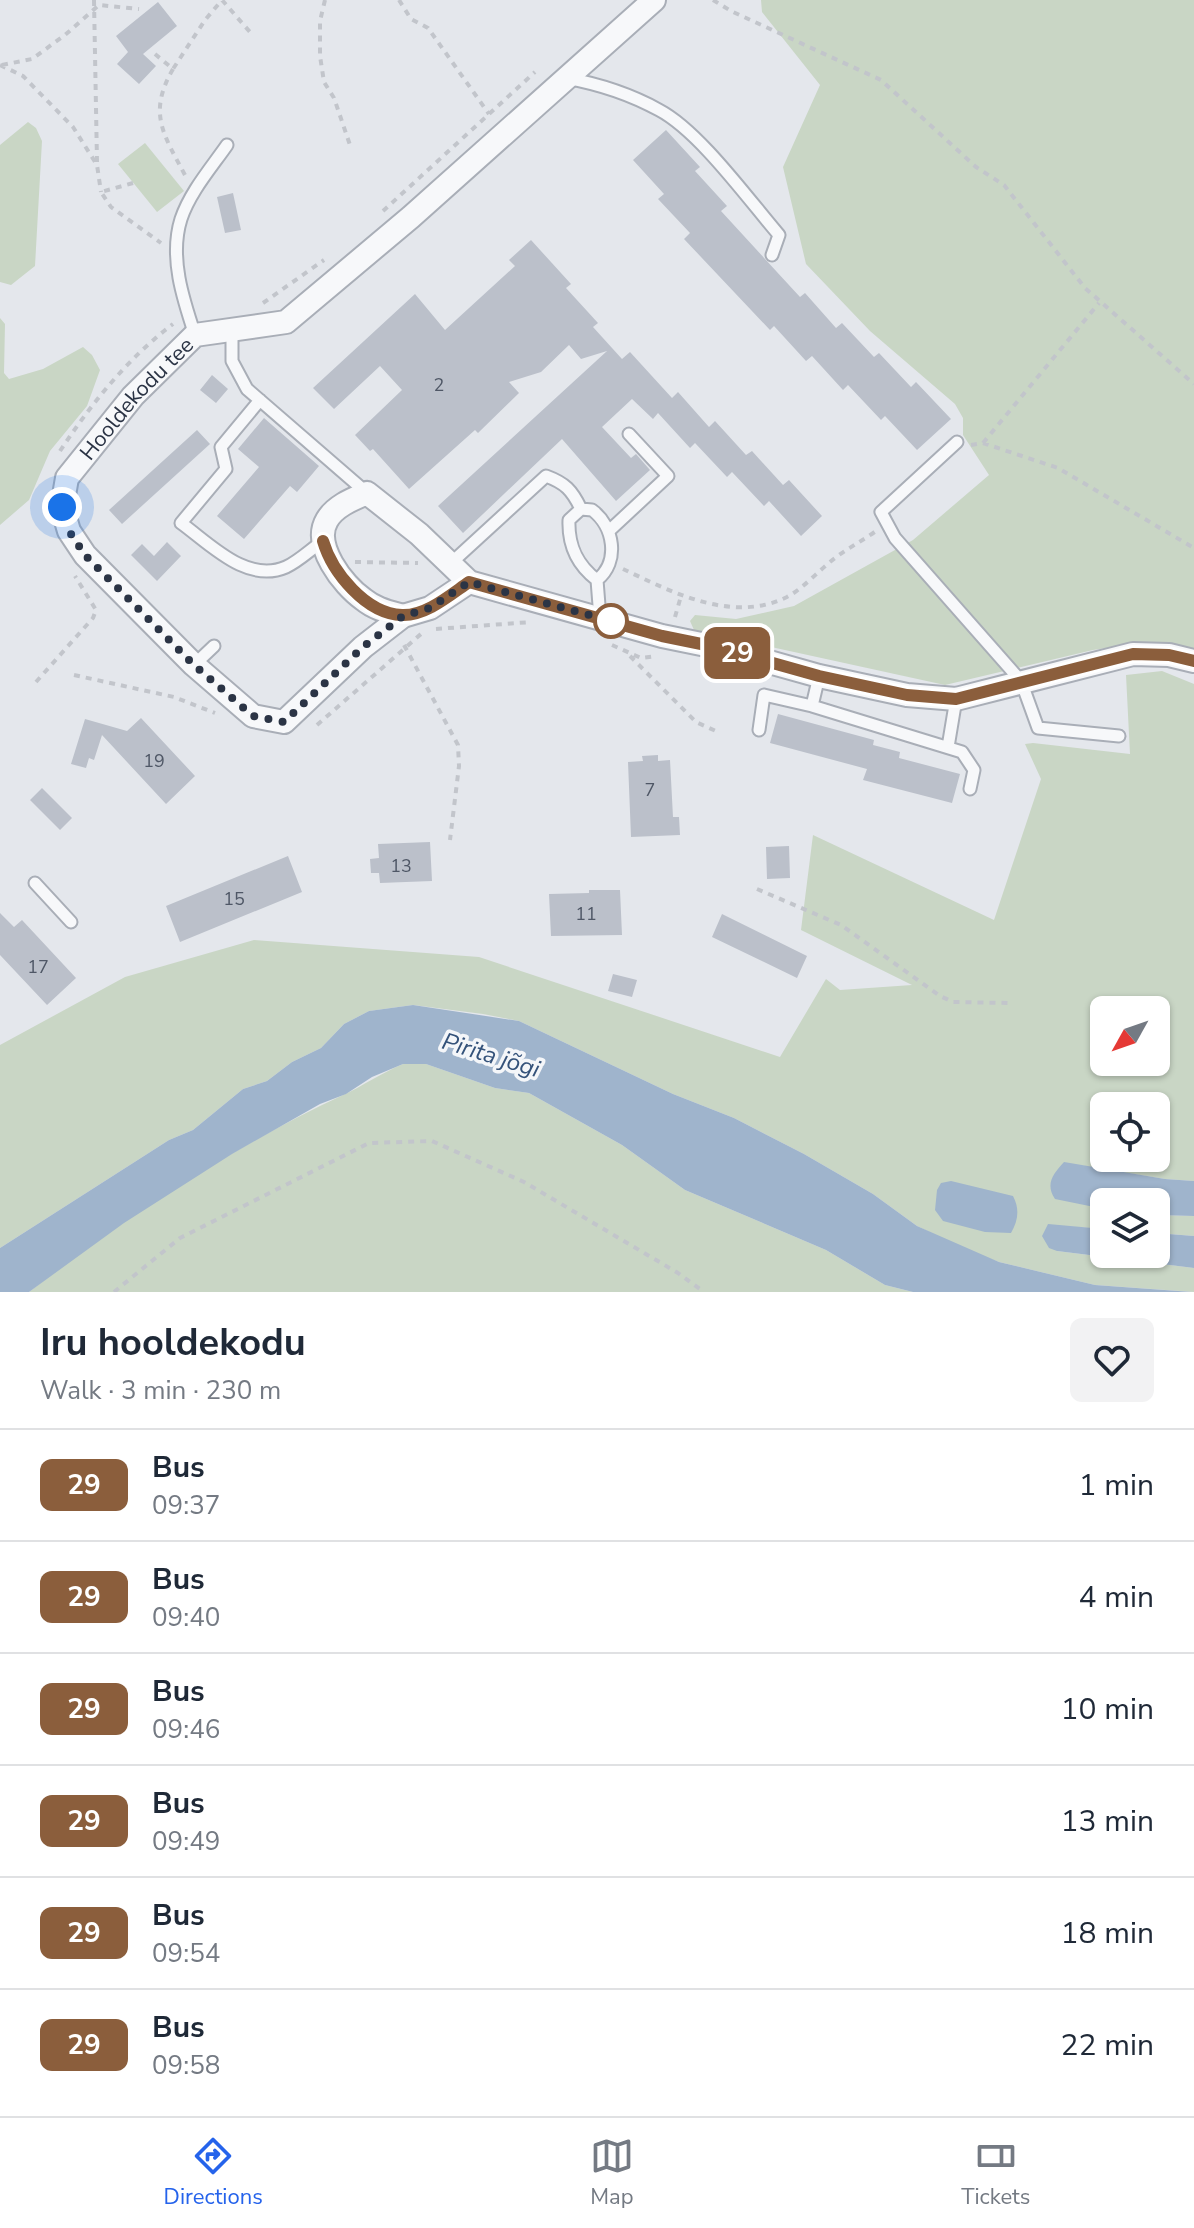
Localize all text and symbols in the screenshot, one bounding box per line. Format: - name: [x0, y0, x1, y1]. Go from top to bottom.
- street label: Hooldekodu tee: [73, 331, 201, 467]
- house number: 2: [434, 373, 444, 397]
- your location: [42, 487, 82, 527]
- unlabelled marker: [594, 604, 628, 638]
- line badge: 29: [701, 627, 773, 679]
- text: 29: [720, 634, 754, 672]
- house number: 19: [143, 749, 165, 773]
- house number: 7: [645, 778, 655, 802]
- house number: 13: [390, 854, 412, 878]
- house number: 15: [223, 887, 245, 911]
- house number: 11: [575, 902, 597, 926]
- house number: 17: [27, 955, 49, 979]
- north arrow: [1090, 996, 1170, 1076]
- map controls: [1090, 996, 1170, 1268]
- water label: Pirita jõgi: [438, 1025, 544, 1085]
- button: locate: [1090, 1092, 1170, 1172]
- button: layers: [1090, 1188, 1170, 1268]
- text: Iru hooldekodu: [40, 1317, 306, 1368]
- button: heart: [1070, 1318, 1154, 1402]
- text: Walk · 3 min · 230 m: [40, 1373, 281, 1408]
- text: Bus: [152, 1447, 205, 1488]
- text: 1 min: [1079, 1465, 1154, 1506]
- text: 29: [67, 1466, 101, 1504]
- text: 09:37: [152, 1488, 220, 1523]
- text: Bus: [152, 1559, 205, 1600]
- text: 4 min: [1079, 1577, 1154, 1618]
- text: 29: [67, 1578, 101, 1616]
- text: 09:40: [152, 1600, 220, 1635]
- text: Bus: [152, 1671, 205, 1712]
- text: 10 min: [1061, 1689, 1154, 1730]
- text: 29: [67, 1690, 101, 1728]
- text: 09:46: [152, 1712, 220, 1747]
- text: Bus: [152, 1783, 205, 1824]
- text: 13 min: [1061, 1801, 1154, 1842]
- text: 29: [67, 1802, 101, 1840]
- text: 09:49: [152, 1824, 220, 1859]
- text: Bus: [152, 1895, 205, 1936]
- text: 18 min: [1061, 1913, 1154, 1954]
- text: 29: [67, 1914, 101, 1952]
- text: 09:54: [152, 1936, 220, 1971]
- text: Bus: [152, 2007, 205, 2048]
- text: 22 min: [1061, 2025, 1154, 2066]
- text: 29: [67, 2026, 101, 2064]
- text: 09:58: [152, 2048, 220, 2083]
- tab: Directions: [164, 2134, 263, 2212]
- tab: Map: [590, 2134, 634, 2212]
- tab: Tickets: [961, 2134, 1030, 2212]

